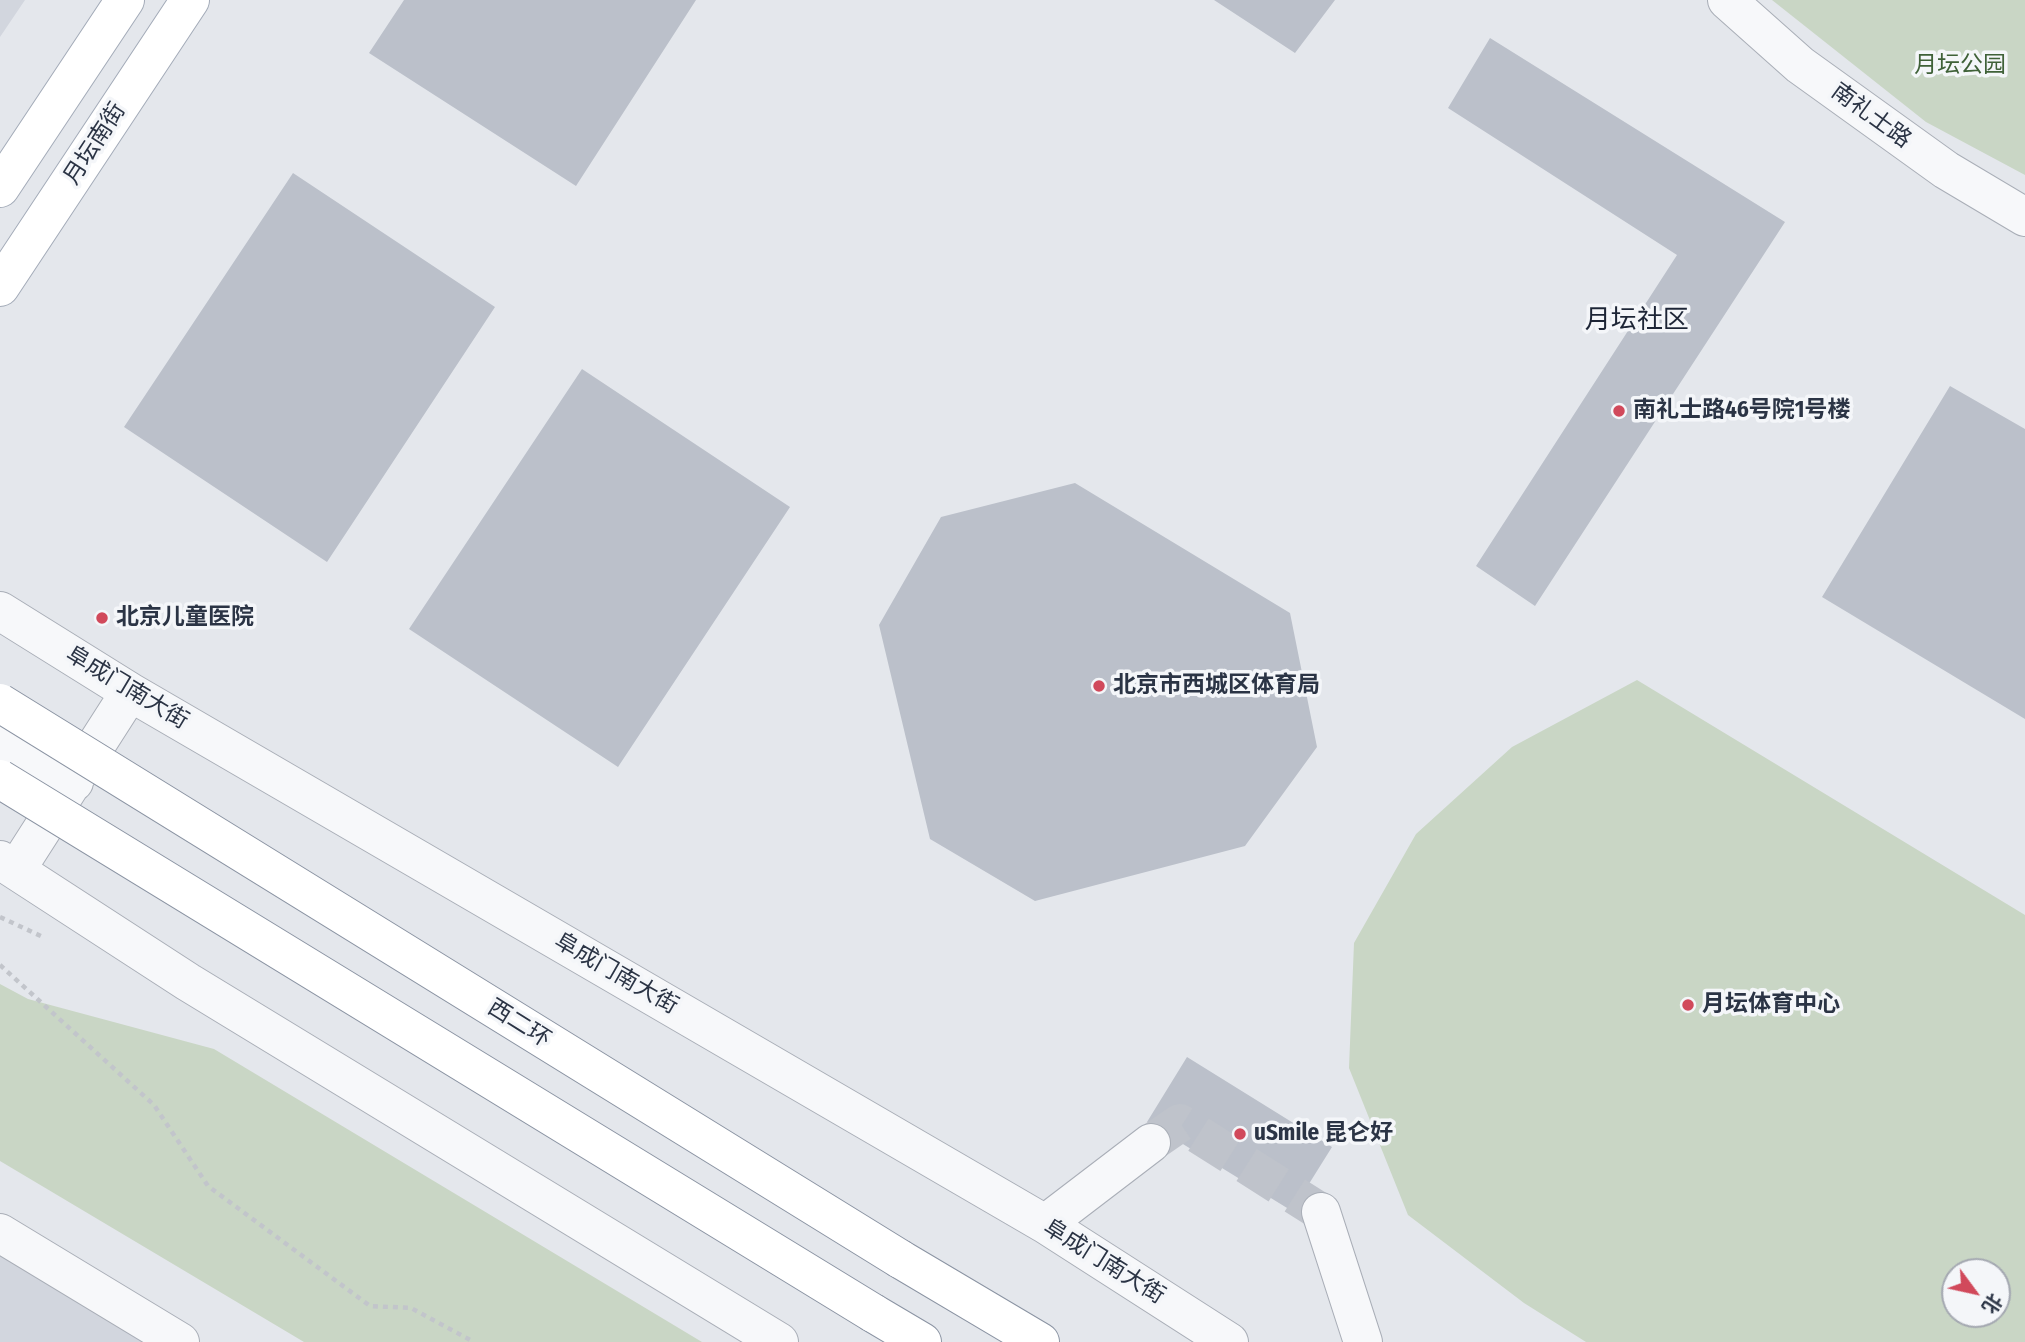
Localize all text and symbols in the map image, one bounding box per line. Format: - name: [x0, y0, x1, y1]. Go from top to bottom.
- park label: 月坛公园: [1914, 52, 2006, 80]
- street label: 南礼士路: [1826, 78, 1916, 154]
- street label: 月坛南街: [58, 98, 132, 190]
- district label: 月坛社区: [1585, 305, 1689, 337]
- place label: 南礼士路46号院1号楼: [1633, 397, 1851, 425]
- marker: 南礼士路46号院1号楼: [1611, 403, 1627, 419]
- place label: 北京儿童医院: [116, 604, 254, 632]
- marker: 北京儿童医院: [94, 610, 110, 626]
- street label: 阜成门南大街: [61, 641, 193, 735]
- place label: 北京市西城区体育局: [1113, 672, 1320, 700]
- marker: 北京市西城区体育局: [1091, 678, 1107, 694]
- street label: 阜成门南大街: [549, 928, 683, 1020]
- place label: 月坛体育中心: [1702, 991, 1840, 1019]
- street label: 西二环: [482, 994, 556, 1054]
- marker: 月坛体育中心: [1680, 997, 1696, 1013]
- place label: uSmile 昆仑好: [1254, 1120, 1393, 1148]
- marker: uSmile 昆仑好: [1232, 1126, 1248, 1142]
- street label: 阜成门南大街: [1038, 1214, 1170, 1310]
- north arrow: [1941, 1258, 2011, 1328]
- text: 北: [1978, 1289, 2007, 1318]

